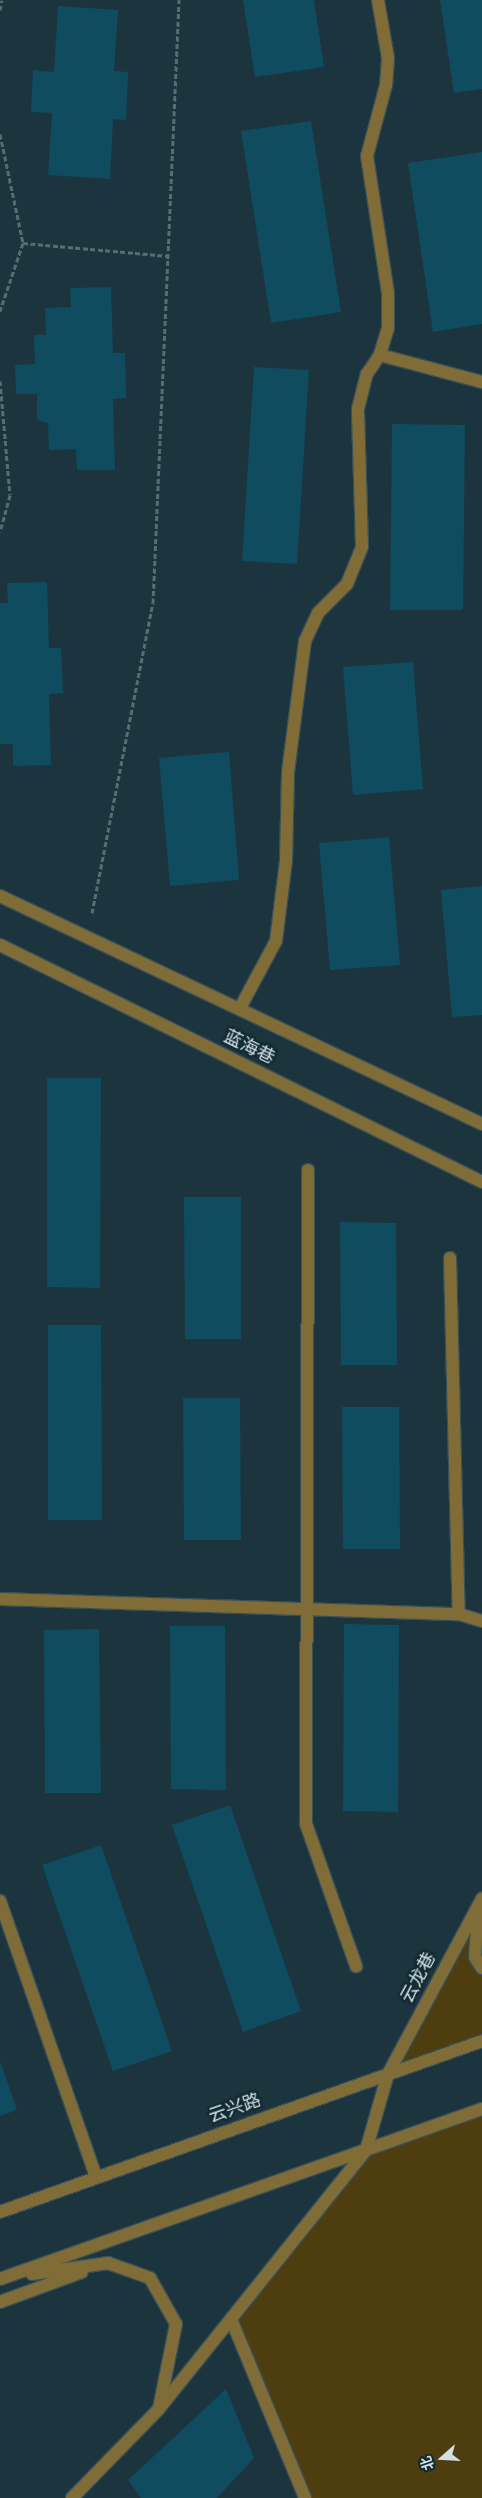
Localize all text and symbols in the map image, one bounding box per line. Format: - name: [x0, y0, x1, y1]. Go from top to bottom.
- street label: 蓝海巷: [220, 1026, 278, 1070]
- street label: 云龙巷: [397, 1949, 441, 2007]
- street label: 云兴路: [206, 2090, 264, 2128]
- north arrow: [417, 2433, 467, 2483]
- text: 北: [415, 2453, 440, 2473]

